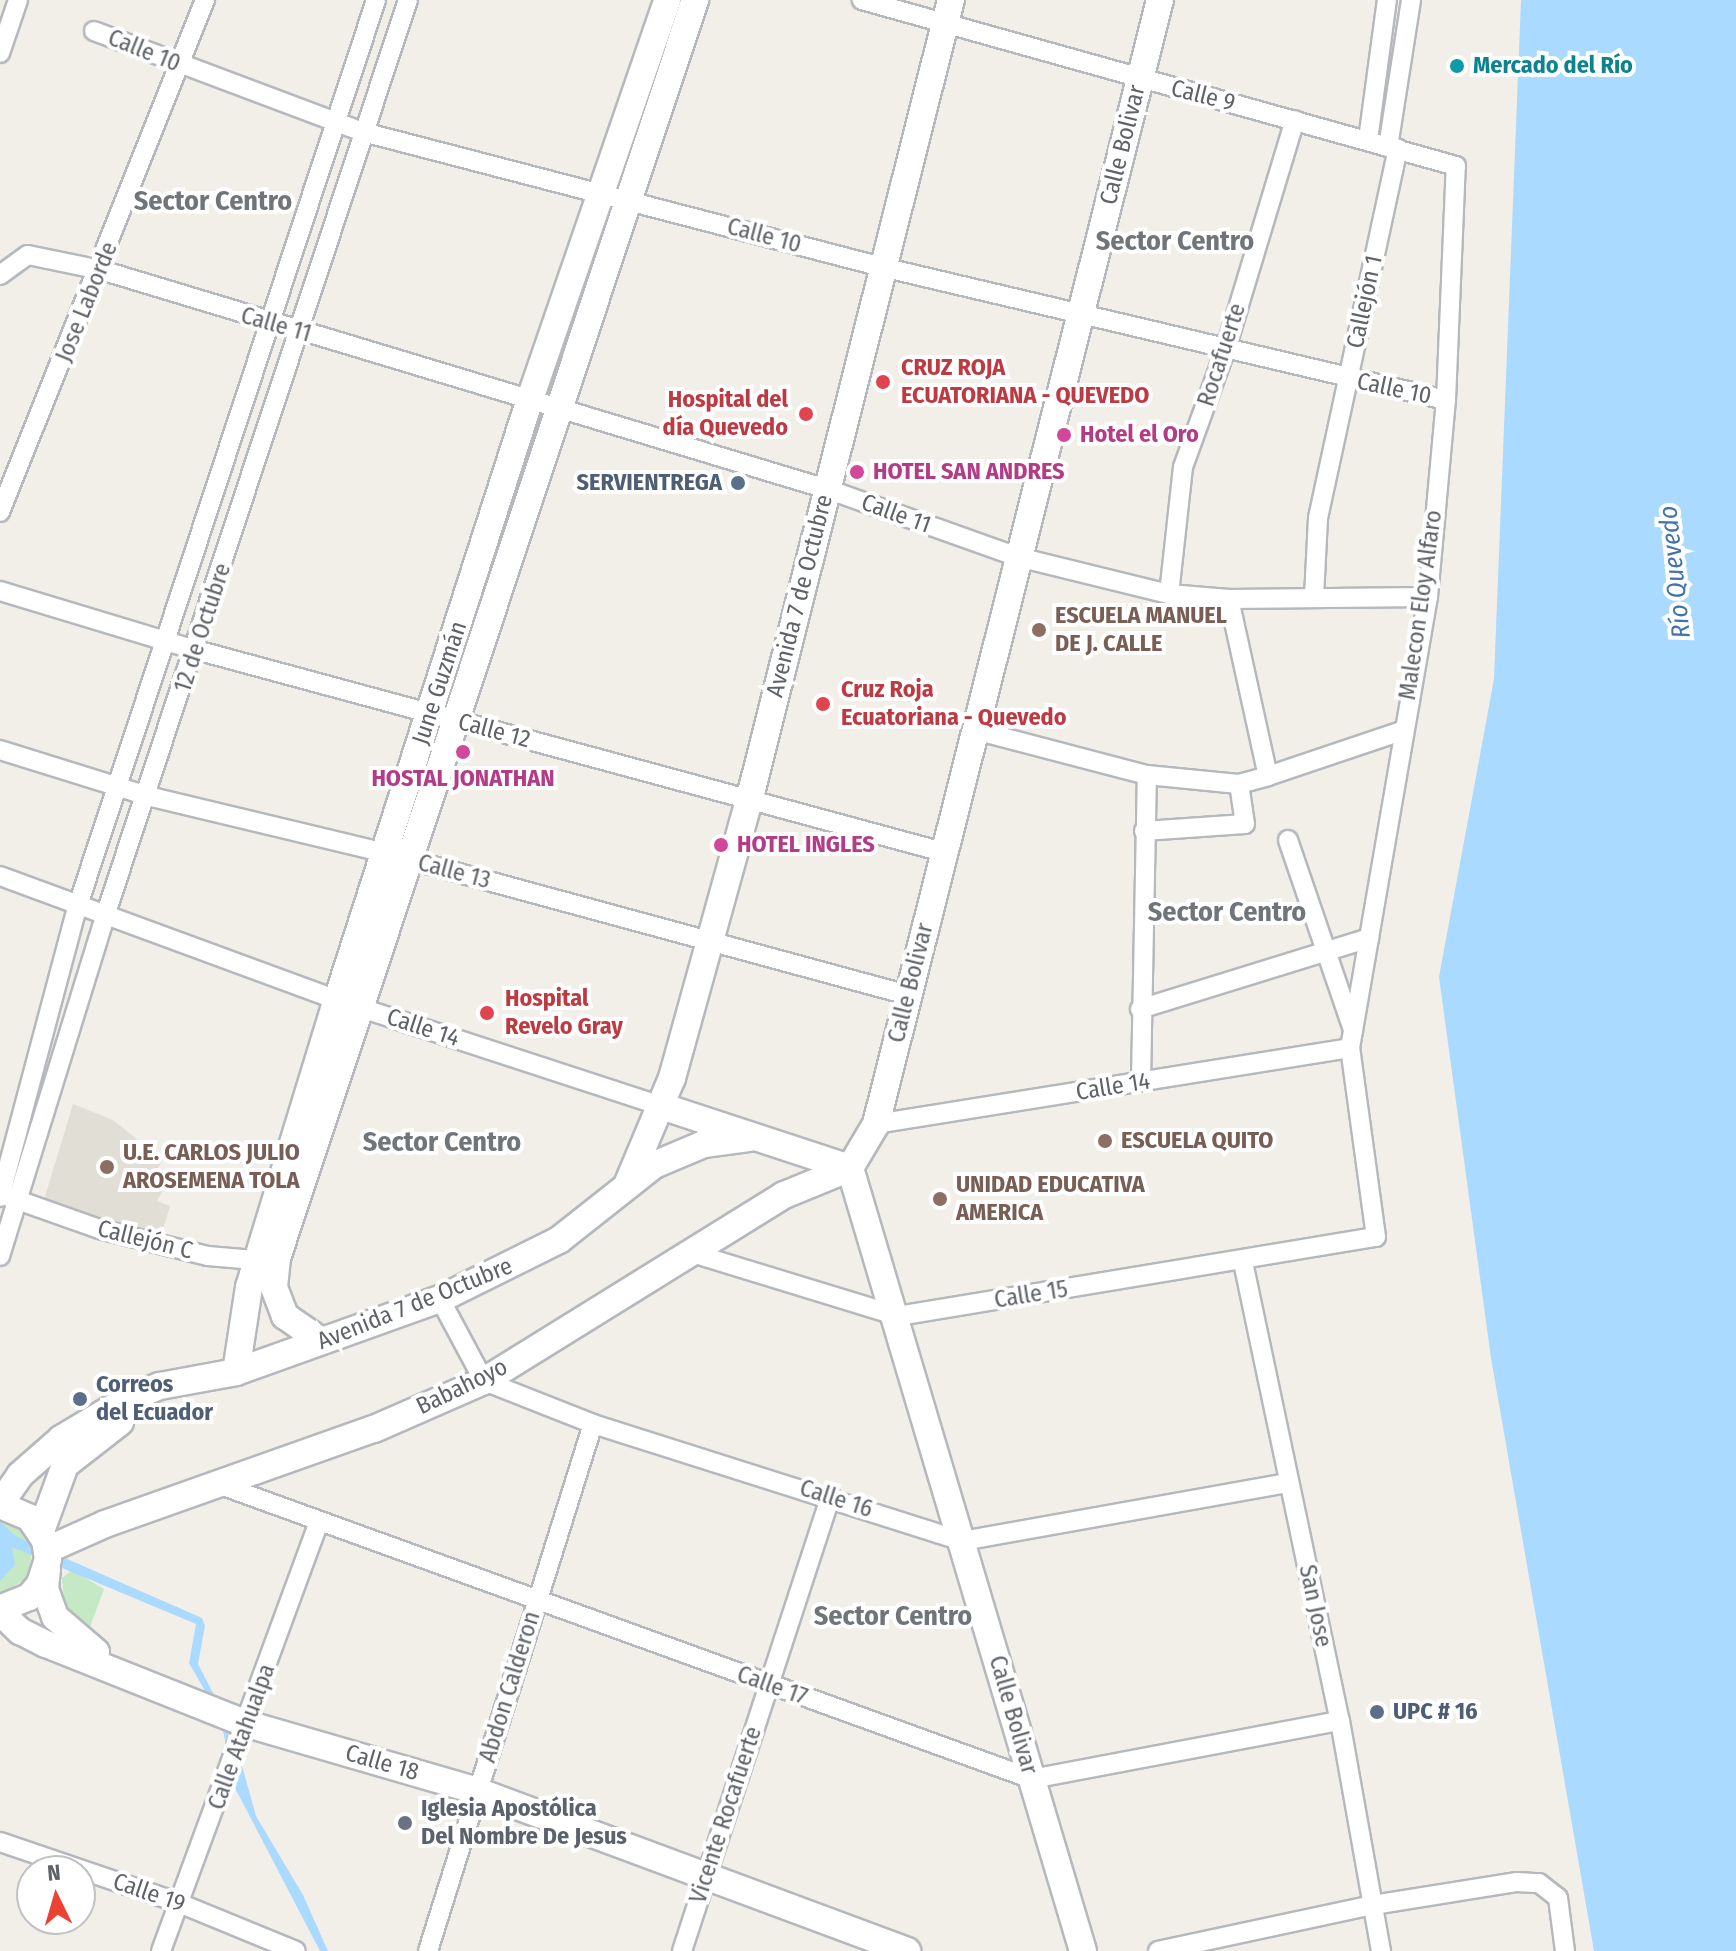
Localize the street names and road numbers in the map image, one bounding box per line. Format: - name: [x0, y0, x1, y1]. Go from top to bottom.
- street label: Calle 10: [104, 24, 184, 78]
- street label: Calle 9: [1168, 74, 1238, 118]
- street label: Calle Bolivar: [1094, 82, 1152, 208]
- street label: Calle 10: [724, 212, 804, 260]
- street label: Jose Laborde: [50, 238, 124, 366]
- street label: Callejón 1: [1341, 253, 1389, 351]
- street label: Rocafuerte: [1192, 300, 1252, 410]
- street label: Calle 11: [237, 301, 315, 349]
- street label: Calle 10: [1354, 367, 1434, 411]
- street label: Calle 11: [857, 488, 935, 540]
- street label: Avenida 7 de Octubre: [761, 492, 839, 700]
- street label: Malecon Eloy Alfaro: [1393, 508, 1449, 702]
- street label: 12 de Octubre: [169, 560, 237, 696]
- street label: June Guzmán: [407, 618, 473, 748]
- street label: Calle 12: [455, 708, 533, 754]
- street label: Calle 13: [415, 849, 493, 895]
- street label: Calle Bolivar: [882, 920, 940, 1046]
- street label: Calle 14: [383, 1003, 463, 1053]
- street label: Calle 14: [1074, 1067, 1152, 1107]
- street label: Callejón C: [94, 1214, 196, 1266]
- street label: Avenida 7 de Octubre: [313, 1252, 517, 1356]
- street label: Calle 15: [992, 1275, 1070, 1315]
- street label: Babahoyo: [412, 1353, 512, 1421]
- street label: Calle 16: [796, 1474, 876, 1524]
- street label: San Jose: [1292, 1562, 1338, 1650]
- street label: Abdon Calderon: [473, 1608, 547, 1766]
- street label: Calle Bolivar: [982, 1652, 1044, 1778]
- street label: Calle Atahualpa: [202, 1660, 282, 1814]
- street label: Calle 17: [733, 1660, 811, 1712]
- street label: Vicente Rocafuerte: [684, 1723, 768, 1907]
- street label: Calle 18: [342, 1739, 422, 1787]
- street label: Calle 19: [109, 1867, 189, 1919]

